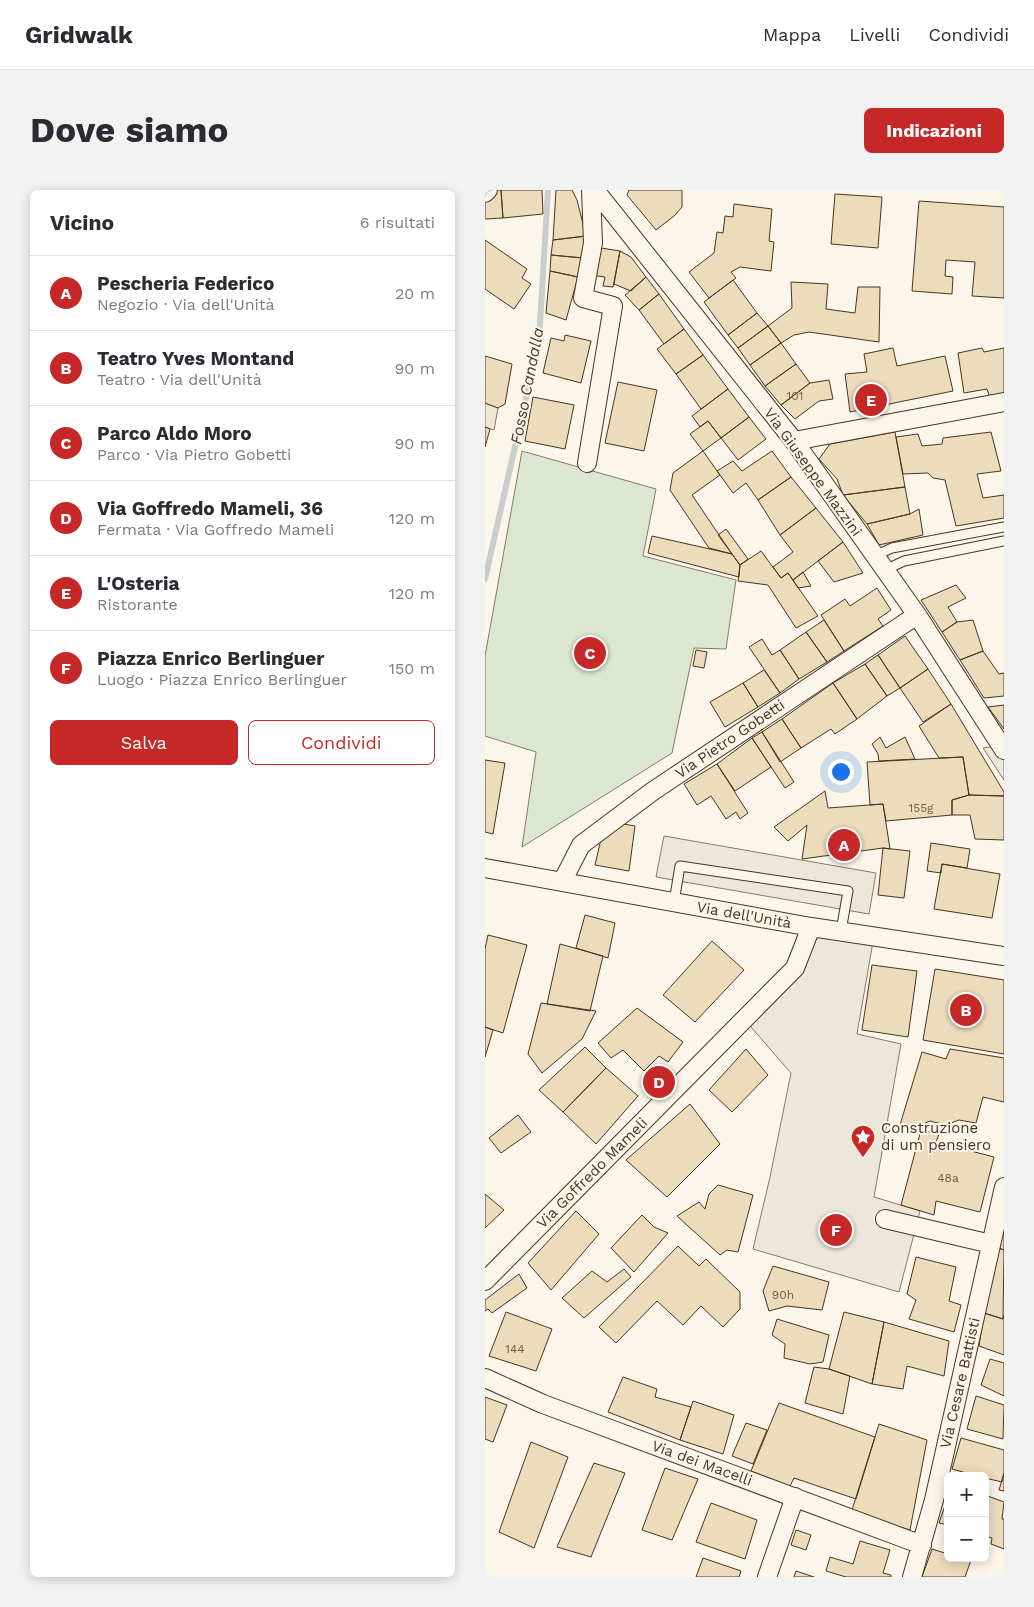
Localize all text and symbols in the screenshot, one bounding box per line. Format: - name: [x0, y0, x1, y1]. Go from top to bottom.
- text: Gridwalk: [25, 21, 133, 49]
- text: Mappa: [763, 24, 821, 45]
- text: Livelli: [849, 24, 900, 45]
- text: Condividi: [928, 24, 1009, 45]
- button: Indicazioni: [864, 108, 1004, 153]
- text: Dove siamo: [30, 109, 228, 151]
- text: Vicino: [50, 210, 114, 235]
- text: 6 risultati: [360, 213, 435, 232]
- text: Pescheria Federico: [97, 272, 274, 295]
- text: A: [61, 284, 71, 303]
- text: 20 m: [395, 284, 435, 303]
- text: Negozio · Via dell'Unità: [97, 295, 275, 314]
- water label: Fosso Candalla: [506, 326, 548, 446]
- text: Teatro Yves Montand: [97, 347, 294, 370]
- text: B: [61, 359, 71, 378]
- text: 90 m: [394, 359, 435, 378]
- text: Teatro · Via dell'Unità: [97, 370, 262, 389]
- pin: E: [855, 381, 887, 419]
- house number: 101: [787, 389, 803, 403]
- street label: Via Giuseppe Mazzini: [760, 404, 866, 540]
- text: Parco Aldo Moro: [97, 422, 252, 445]
- text: C: [61, 434, 71, 453]
- text: 90 m: [394, 434, 435, 453]
- text: Parco · Via Pietro Gobetti: [97, 445, 291, 464]
- text: Via Goffredo Mameli, 36: [97, 497, 323, 520]
- text: D: [60, 509, 72, 528]
- text: 120 m: [389, 509, 435, 528]
- text: Fermata · Via Goffredo Mameli: [97, 520, 334, 539]
- text: L'Osteria: [97, 572, 180, 595]
- text: E: [61, 584, 71, 603]
- text: 120 m: [389, 584, 435, 603]
- text: Ristorante: [97, 595, 178, 614]
- pin: C: [574, 634, 606, 672]
- text: Piazza Enrico Berlinguer: [97, 647, 324, 670]
- text: F: [61, 659, 71, 678]
- text: 150 m: [389, 659, 435, 678]
- text: Luogo · Piazza Enrico Berlinguer: [97, 670, 347, 689]
- street label: Via Pietro Gobetti: [672, 696, 788, 782]
- button: Salva: [50, 720, 238, 765]
- button: Condividi: [248, 720, 435, 765]
- your location: [828, 759, 854, 785]
- house number: 155g: [908, 801, 934, 815]
- pin: A: [828, 826, 860, 864]
- street label: Via dell'Unità: [695, 898, 793, 932]
- pin: B: [950, 991, 982, 1029]
- pin: D: [643, 1063, 675, 1101]
- street label: Via Goffredo Mameli: [533, 1114, 651, 1232]
- place label: Construzione di um pensiero: [881, 1119, 991, 1154]
- place icon: Construzione di um pensiero: [850, 1124, 876, 1158]
- house number: 48a: [937, 1171, 959, 1185]
- pin: F: [820, 1211, 852, 1249]
- house number: 90h: [772, 1288, 794, 1302]
- street label: Via Cesare Battisti: [936, 1316, 984, 1450]
- house number: 144: [505, 1342, 525, 1356]
- street label: Via dei Macelli: [649, 1436, 755, 1490]
- map controls: [944, 1472, 989, 1562]
- button: +: [944, 1472, 989, 1517]
- button: −: [944, 1517, 989, 1562]

